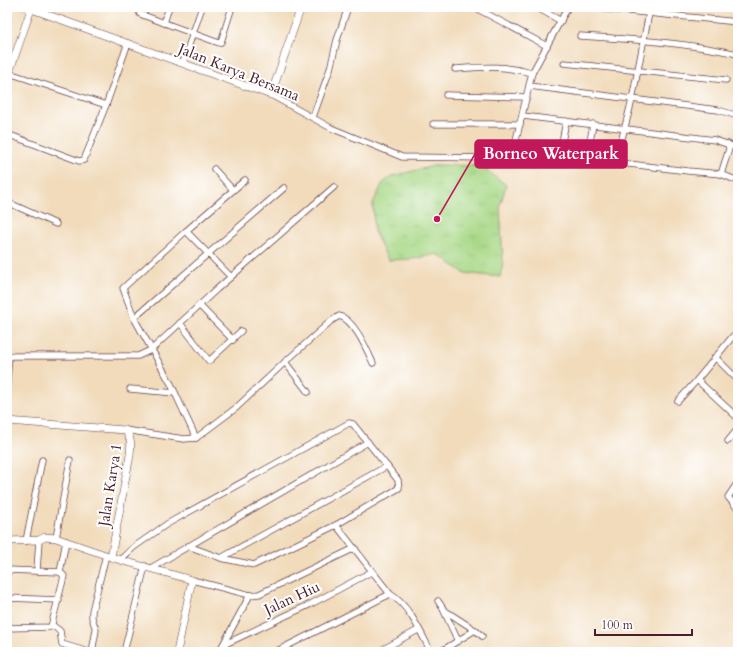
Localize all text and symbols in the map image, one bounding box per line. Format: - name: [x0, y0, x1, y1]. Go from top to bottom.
- street label: Jalan Karya Bersama: [174, 38, 303, 106]
- callout: Borneo Waterpark: [475, 140, 627, 168]
- text: Borneo Waterpark: [483, 143, 619, 165]
- street label: Jalan Karya 1: [93, 442, 126, 530]
- street label: Jalan Hiu: [259, 576, 323, 620]
- scale bar: [595, 611, 692, 637]
- text: 100 m: [601, 617, 634, 633]

